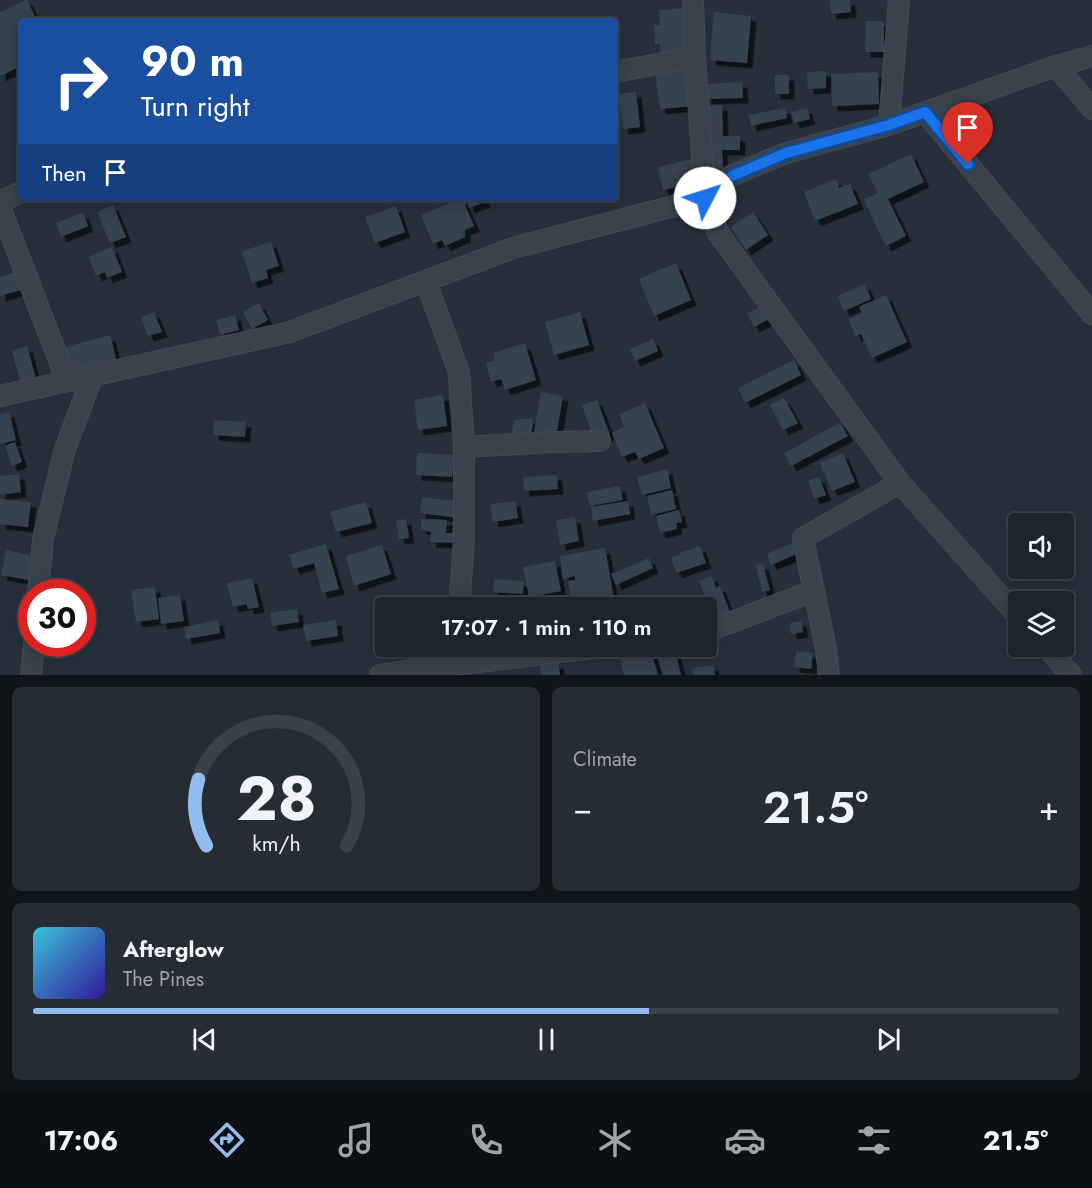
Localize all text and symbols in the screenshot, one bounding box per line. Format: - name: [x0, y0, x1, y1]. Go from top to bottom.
- text: 90 m: [141, 31, 244, 92]
- icon: right: [42, 42, 120, 120]
- text: Turn right: [141, 87, 249, 126]
- pin: [942, 102, 993, 164]
- icon: arrive: [951, 111, 984, 144]
- icon: arrive: [99, 156, 132, 189]
- text: Then: [42, 157, 87, 189]
- position arrow: [673, 166, 737, 230]
- map controls: [1008, 513, 1074, 657]
- button: sound: [1008, 513, 1074, 579]
- speed limit sign: 30: [18, 579, 96, 657]
- button: layers: [1008, 591, 1074, 657]
- text: 17:07 · 1 min · 110 m: [440, 611, 652, 643]
- text: Climate: [573, 745, 637, 774]
- text: 28: [236, 753, 316, 843]
- text: 21.5°: [763, 775, 868, 840]
- text: −: [573, 785, 592, 832]
- text: +: [1039, 785, 1059, 832]
- text: km/h: [252, 828, 300, 859]
- text: Afterglow: [123, 933, 224, 965]
- text: The Pines: [123, 965, 204, 994]
- icon: previous: [188, 1023, 221, 1056]
- icon: pause: [530, 1023, 563, 1056]
- icon: next: [872, 1023, 905, 1056]
- icon: directions: [206, 1119, 248, 1161]
- icon: music: [335, 1119, 377, 1161]
- icon: phone: [465, 1119, 507, 1161]
- icon: climate: [594, 1119, 636, 1161]
- icon: car: [724, 1119, 766, 1161]
- icon: filters: [853, 1119, 895, 1161]
- text: 17:06: [44, 1121, 118, 1160]
- text: 21.5°: [983, 1121, 1048, 1160]

